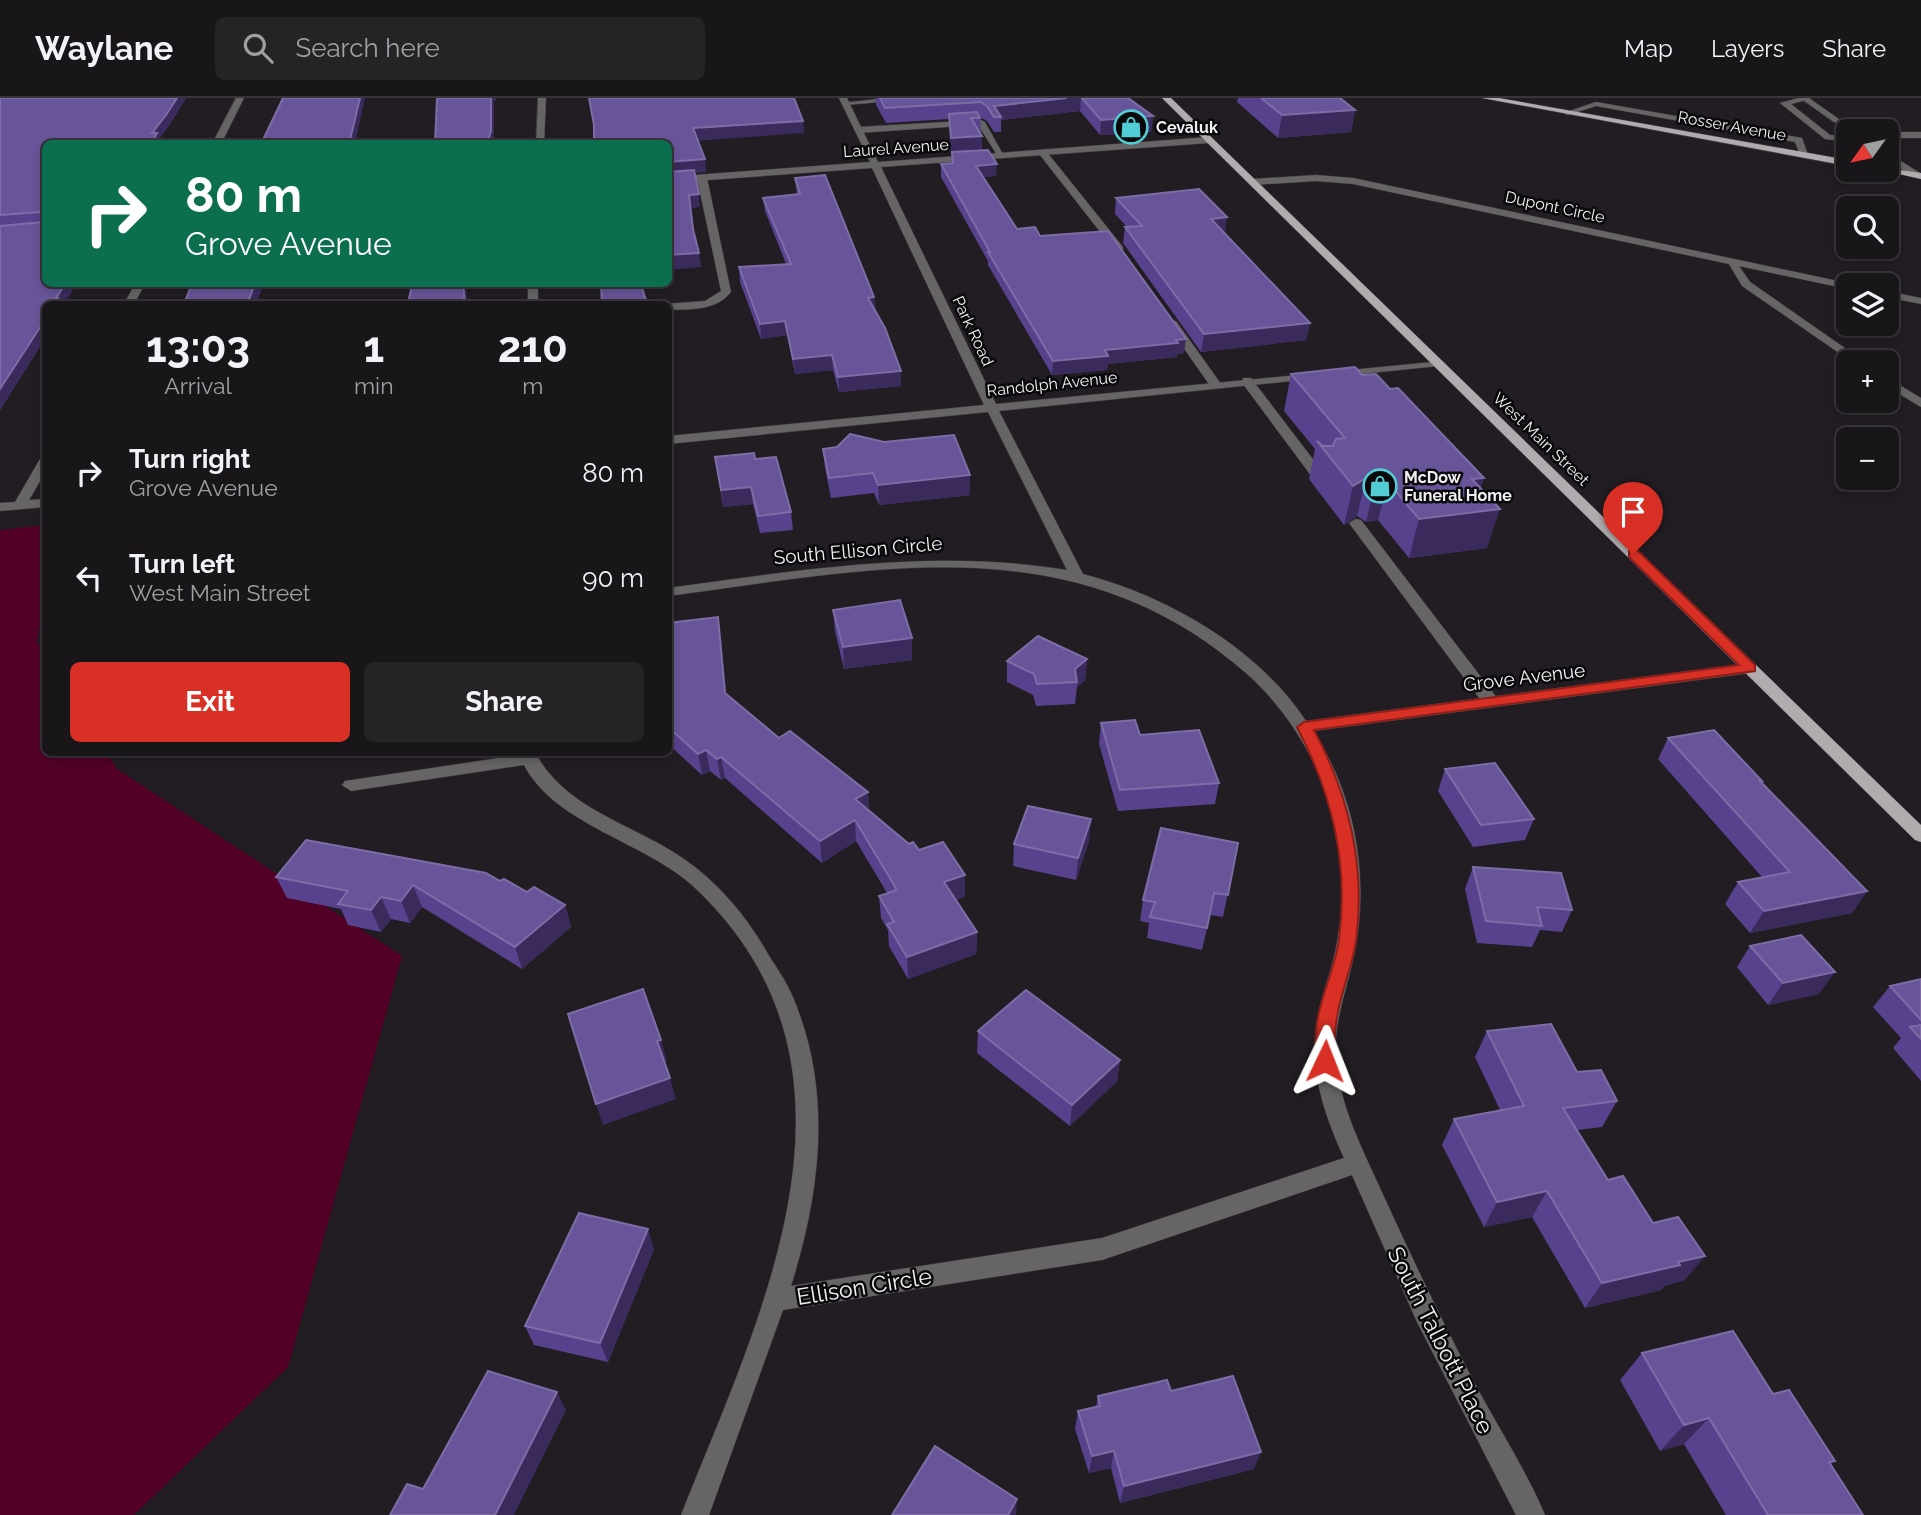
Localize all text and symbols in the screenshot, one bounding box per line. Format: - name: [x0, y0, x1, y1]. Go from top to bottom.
- search box: [215, 17, 705, 80]
- text: Waylane: [35, 29, 173, 68]
- icon: search: [239, 29, 277, 67]
- text: Search here: [295, 33, 440, 63]
- text: Map: [1624, 34, 1673, 63]
- text: Layers: [1711, 34, 1784, 63]
- text: Share: [1822, 34, 1886, 63]
- street label: Rosser Avenue: [1676, 107, 1788, 145]
- shop icon: Cevaluk: [1112, 108, 1150, 146]
- place label: Cevaluk: [1156, 118, 1218, 137]
- north arrow: [1836, 119, 1899, 182]
- map controls: [1836, 119, 1899, 490]
- street label: Laurel Avenue: [843, 135, 949, 161]
- text: 80 m: [185, 166, 302, 223]
- icon: right: [70, 168, 161, 259]
- street label: Dupont Circle: [1503, 187, 1607, 227]
- button: search: [1836, 196, 1899, 259]
- text: Grove Avenue: [185, 225, 392, 262]
- button: layers: [1836, 273, 1899, 336]
- street label: Park Road: [949, 293, 998, 369]
- text: 13:03: [146, 323, 250, 372]
- text: 1: [363, 323, 384, 372]
- text: 210: [498, 323, 568, 372]
- button: +: [1836, 350, 1899, 413]
- street label: Randolph Avenue: [986, 368, 1118, 400]
- text: Arrival: [164, 372, 232, 399]
- text: min: [354, 372, 394, 399]
- text: m: [522, 372, 543, 399]
- street label: West Main Street: [1489, 388, 1593, 490]
- button: −: [1836, 427, 1899, 490]
- text: Turn right: [129, 444, 250, 474]
- icon: right: [70, 454, 108, 492]
- text: 80 m: [582, 458, 644, 488]
- shop icon: McDow Funeral Home: [1361, 467, 1399, 505]
- place label: McDow Funeral Home: [1404, 468, 1512, 505]
- text: Grove Avenue: [129, 474, 278, 501]
- pin: [1603, 482, 1663, 554]
- icon: arrive: [1614, 493, 1652, 531]
- street label: South Ellison Circle: [773, 532, 943, 568]
- text: Turn left: [129, 549, 235, 579]
- icon: left: [70, 559, 108, 597]
- text: 90 m: [582, 563, 644, 593]
- text: West Main Street: [129, 579, 310, 606]
- street label: Grove Avenue: [1462, 659, 1586, 695]
- button: Exit: [70, 662, 350, 742]
- button: Share: [364, 662, 644, 742]
- position arrow: [1288, 1024, 1362, 1098]
- street label: South Talbott Place: [1382, 1242, 1500, 1438]
- street label: Ellison Circle: [794, 1262, 934, 1310]

